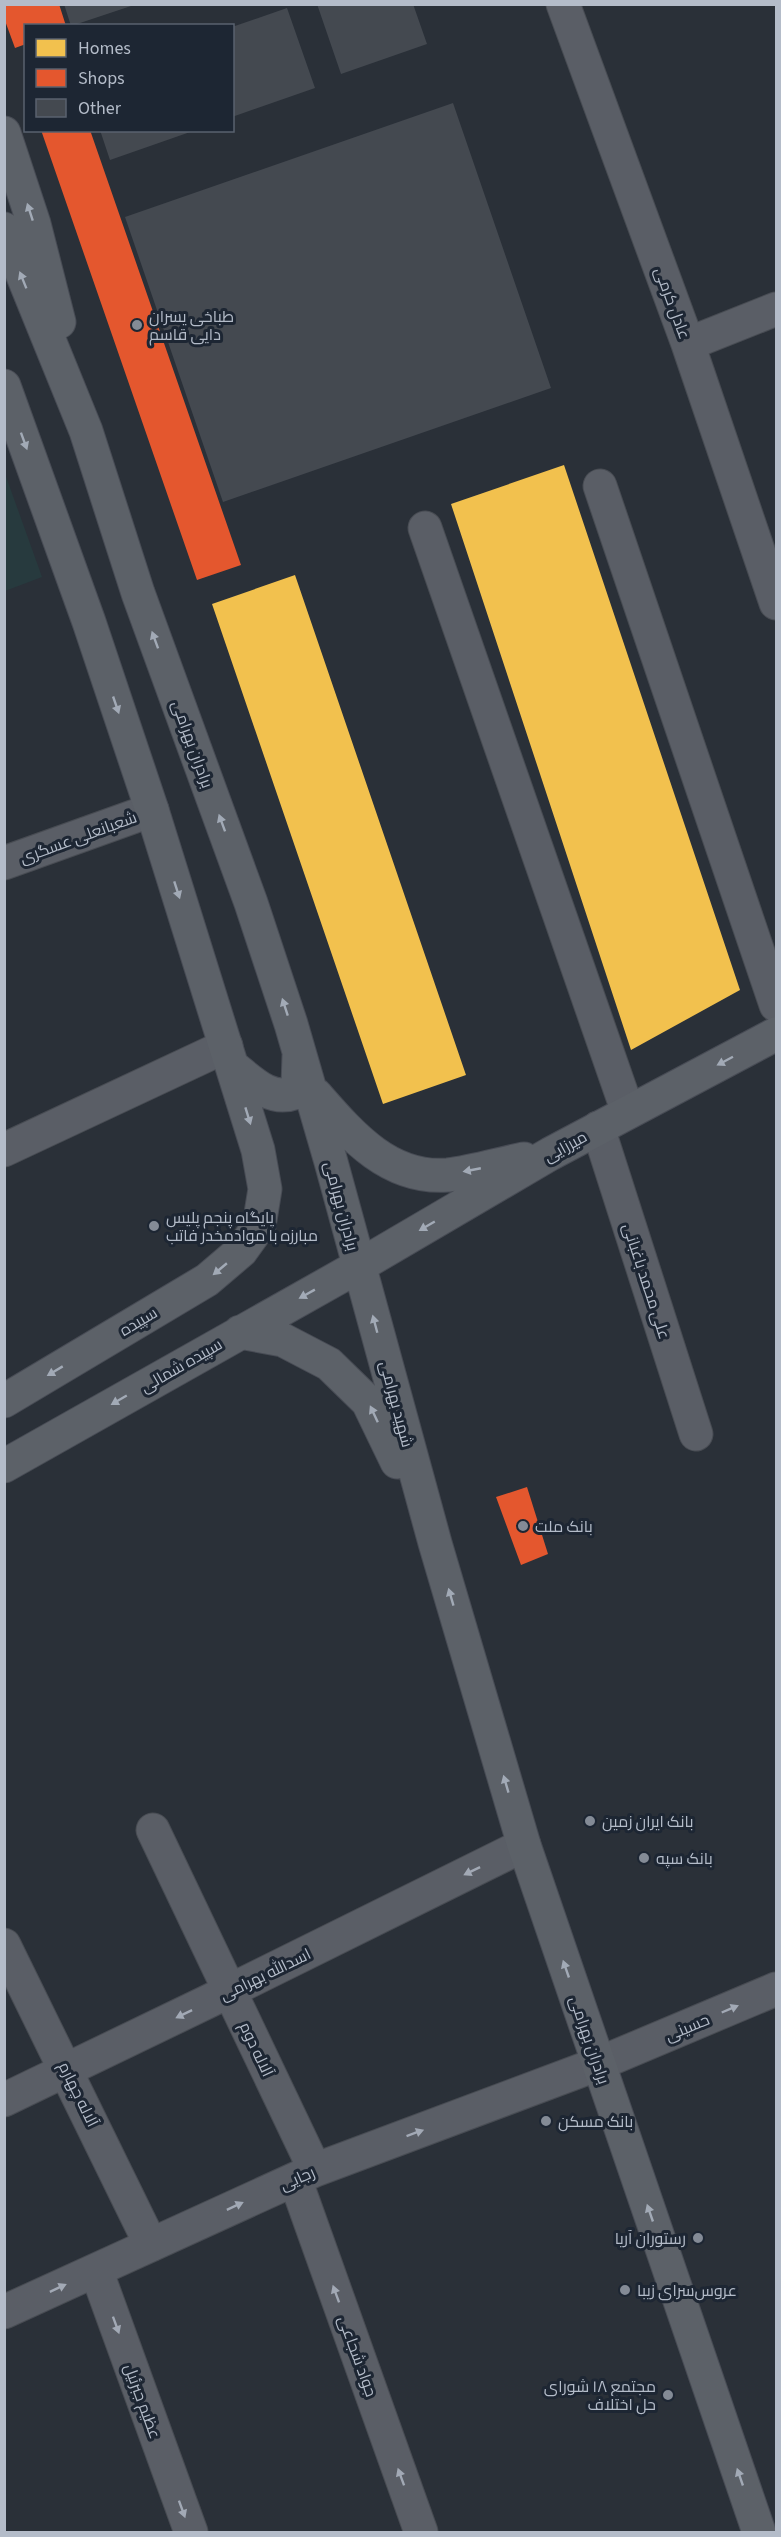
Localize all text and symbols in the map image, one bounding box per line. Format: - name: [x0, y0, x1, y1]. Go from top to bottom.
- legend: [24, 24, 234, 132]
- text: Homes: [78, 36, 131, 61]
- text: Shops: [78, 66, 125, 91]
- text: Other: [78, 96, 122, 121]
- one-way arrow: [25, 203, 34, 221]
- street label: عادل کرمی: [649, 264, 695, 342]
- one-way arrow: [18, 270, 28, 288]
- place label: طباخی پسران دایی قاسم: [149, 306, 234, 346]
- marker: طباخی پسران دایی قاسم: [130, 318, 144, 332]
- one-way arrow: [20, 433, 30, 451]
- one-way arrow: [150, 631, 160, 649]
- one-way arrow: [112, 696, 122, 714]
- street label: برادران بهرامی: [166, 697, 218, 791]
- street label: شعبانعلی عسگری: [17, 807, 140, 869]
- one-way arrow: [216, 814, 226, 832]
- one-way arrow: [173, 881, 182, 899]
- one-way arrow: [280, 998, 289, 1016]
- one-way arrow: [716, 1056, 733, 1066]
- one-way arrow: [244, 1107, 253, 1125]
- street label: میرزایی: [540, 1126, 591, 1168]
- street label: برادران بهرامی: [319, 1159, 364, 1253]
- one-way arrow: [462, 1166, 481, 1175]
- place label: پایگاه پنجم پلیس مبارزه با موادمخدر فاتب: [166, 1207, 318, 1247]
- marker: پایگاه پنجم پلیس مبارزه با موادمخدر فاتب: [147, 1219, 161, 1233]
- one-way arrow: [418, 1221, 435, 1231]
- street label: علی محمد باغبانی: [617, 1221, 675, 1342]
- one-way arrow: [213, 1262, 228, 1275]
- one-way arrow: [298, 1289, 315, 1299]
- street label: سپیده: [115, 1302, 162, 1342]
- one-way arrow: [369, 1315, 379, 1333]
- street label: سپیده شمالی: [137, 1334, 226, 1398]
- street label: شهید بهرامی: [374, 1359, 418, 1450]
- one-way arrow: [47, 1366, 63, 1377]
- one-way arrow: [111, 1395, 127, 1406]
- one-way arrow: [369, 1405, 378, 1422]
- place label: بانک ملت: [535, 1516, 593, 1538]
- marker: بانک ملت: [516, 1519, 530, 1533]
- one-way arrow: [446, 1588, 455, 1606]
- one-way arrow: [501, 1775, 510, 1793]
- place label: بانک ایران زمین: [602, 1811, 693, 1833]
- marker: بانک ایران زمین: [583, 1814, 597, 1828]
- place label: بانک سپه: [656, 1848, 713, 1870]
- marker: بانک سپه: [637, 1851, 651, 1865]
- one-way arrow: [463, 1867, 480, 1876]
- street label: اسدالله بهرامی: [216, 1943, 315, 2006]
- one-way arrow: [561, 1960, 571, 1978]
- street label: برادران بهرامی: [564, 1993, 614, 2087]
- one-way arrow: [721, 2004, 739, 2014]
- one-way arrow: [176, 2009, 193, 2018]
- street label: حسینی: [662, 2009, 713, 2047]
- street label: آلاله دوم: [234, 2019, 279, 2081]
- street label: آلاله چهارم: [53, 2058, 104, 2131]
- place label: بانک مسکن: [558, 2111, 633, 2133]
- marker: بانک مسکن: [539, 2114, 553, 2128]
- one-way arrow: [406, 2127, 424, 2137]
- street label: رجایی: [276, 2161, 318, 2196]
- one-way arrow: [226, 2202, 243, 2211]
- one-way arrow: [644, 2204, 654, 2222]
- place label: رستوران آریا: [615, 2228, 686, 2250]
- marker: رستوران آریا: [691, 2231, 705, 2245]
- place label: عروس‌سرای زیبا: [637, 2280, 737, 2302]
- one-way arrow: [49, 2283, 67, 2293]
- marker: عروس‌سرای زیبا: [618, 2283, 632, 2297]
- one-way arrow: [330, 2285, 340, 2303]
- street label: جواد شجاعی: [332, 2313, 382, 2400]
- one-way arrow: [112, 2316, 121, 2334]
- street label: عظیم جبرئیل: [118, 2361, 166, 2442]
- place label: مجتمع ۱۸ شورای حل اختلاف: [544, 2376, 656, 2416]
- marker: مجتمع ۱۸ شورای حل اختلاف: [661, 2388, 675, 2402]
- one-way arrow: [396, 2468, 406, 2486]
- one-way arrow: [735, 2468, 745, 2486]
- one-way arrow: [178, 2500, 188, 2518]

